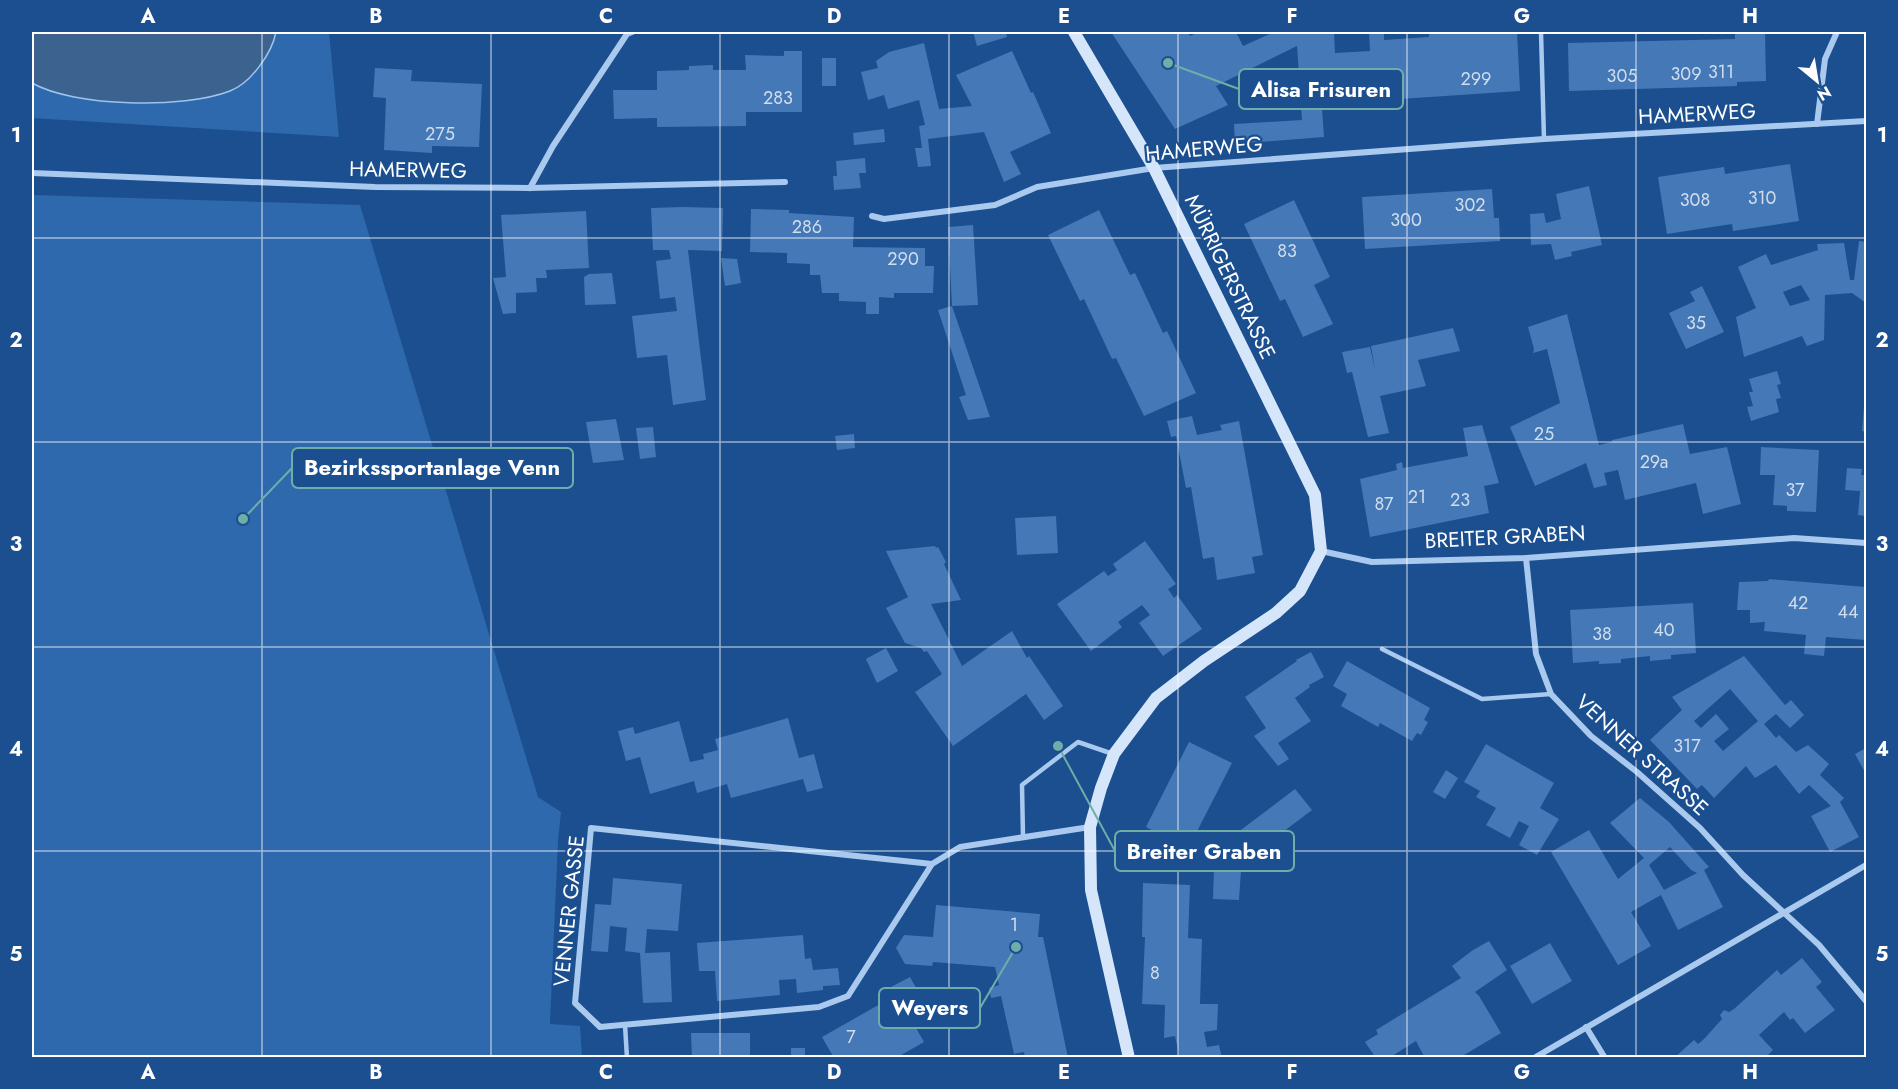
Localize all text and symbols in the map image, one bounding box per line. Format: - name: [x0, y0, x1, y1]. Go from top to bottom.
- text: A: [140, 2, 156, 31]
- text: B: [369, 2, 383, 31]
- text: C: [599, 2, 613, 31]
- text: D: [827, 2, 841, 31]
- text: E: [1058, 2, 1070, 31]
- text: F: [1286, 2, 1298, 31]
- text: G: [1514, 2, 1530, 31]
- text: H: [1742, 2, 1758, 31]
- north arrow: [1787, 51, 1847, 111]
- house number: 311: [1708, 59, 1734, 85]
- house number: 309: [1671, 61, 1702, 87]
- house number: 305: [1607, 63, 1637, 89]
- house number: 299: [1461, 66, 1491, 92]
- callout: Alisa Frisuren: [1239, 69, 1403, 109]
- text: Alisa Frisuren: [1250, 73, 1391, 105]
- text: N: [1813, 80, 1836, 107]
- house number: 283: [763, 85, 793, 111]
- street label: HAMERWEG: [1637, 96, 1757, 132]
- text: 1: [11, 121, 21, 150]
- house number: 275: [425, 121, 455, 147]
- text: 1: [1877, 121, 1887, 150]
- street label: HAMERWEG: [1144, 129, 1264, 169]
- street label: HAMERWEG: [349, 154, 467, 186]
- house number: 310: [1748, 185, 1777, 211]
- house number: 308: [1680, 187, 1710, 213]
- street label: MÜRRIGERSTRASSE: [1177, 190, 1283, 364]
- house number: 302: [1455, 192, 1485, 218]
- house number: 300: [1390, 207, 1422, 233]
- house number: 286: [792, 214, 822, 240]
- house number: 83: [1277, 238, 1297, 264]
- house number: 290: [887, 246, 919, 272]
- house number: 35: [1686, 310, 1706, 336]
- text: 2: [9, 326, 23, 355]
- text: 2: [1875, 326, 1889, 355]
- house number: 25: [1534, 421, 1554, 447]
- callout: Bezirkssportanlage Venn: [292, 448, 573, 488]
- house number: 29a: [1640, 449, 1668, 475]
- text: Bezirkssportanlage Venn: [304, 451, 560, 483]
- house number: 37: [1785, 477, 1805, 503]
- house number: 21: [1408, 484, 1426, 510]
- house number: 23: [1450, 487, 1470, 513]
- house number: 87: [1374, 491, 1394, 517]
- street label: BREITER GRABEN: [1424, 518, 1586, 556]
- text: 3: [10, 530, 22, 559]
- text: 3: [1876, 530, 1888, 559]
- house number: 42: [1788, 590, 1808, 616]
- house number: 44: [1838, 599, 1859, 625]
- house number: 40: [1653, 617, 1675, 643]
- house number: 38: [1592, 621, 1612, 647]
- street label: VENNER STRASSE: [1569, 687, 1715, 823]
- house number: 317: [1673, 733, 1701, 759]
- text: 4: [9, 735, 23, 764]
- text: 4: [1875, 735, 1889, 764]
- callout: Breiter Graben: [1115, 831, 1294, 871]
- street label: VENNER GASSE: [546, 834, 592, 988]
- text: Breiter Graben: [1127, 835, 1281, 867]
- house number: 1: [1010, 912, 1018, 938]
- text: 5: [10, 940, 23, 969]
- text: 5: [1876, 940, 1889, 969]
- house number: 8: [1150, 960, 1160, 986]
- callout: Weyers: [879, 988, 980, 1028]
- text: Weyers: [892, 991, 968, 1023]
- house number: 7: [846, 1024, 856, 1050]
- text: A: [140, 1058, 156, 1087]
- text: B: [369, 1058, 383, 1087]
- text: C: [599, 1058, 613, 1087]
- text: D: [827, 1058, 841, 1087]
- text: E: [1058, 1058, 1070, 1087]
- text: F: [1286, 1058, 1298, 1087]
- text: G: [1514, 1058, 1530, 1087]
- text: H: [1742, 1058, 1758, 1087]

